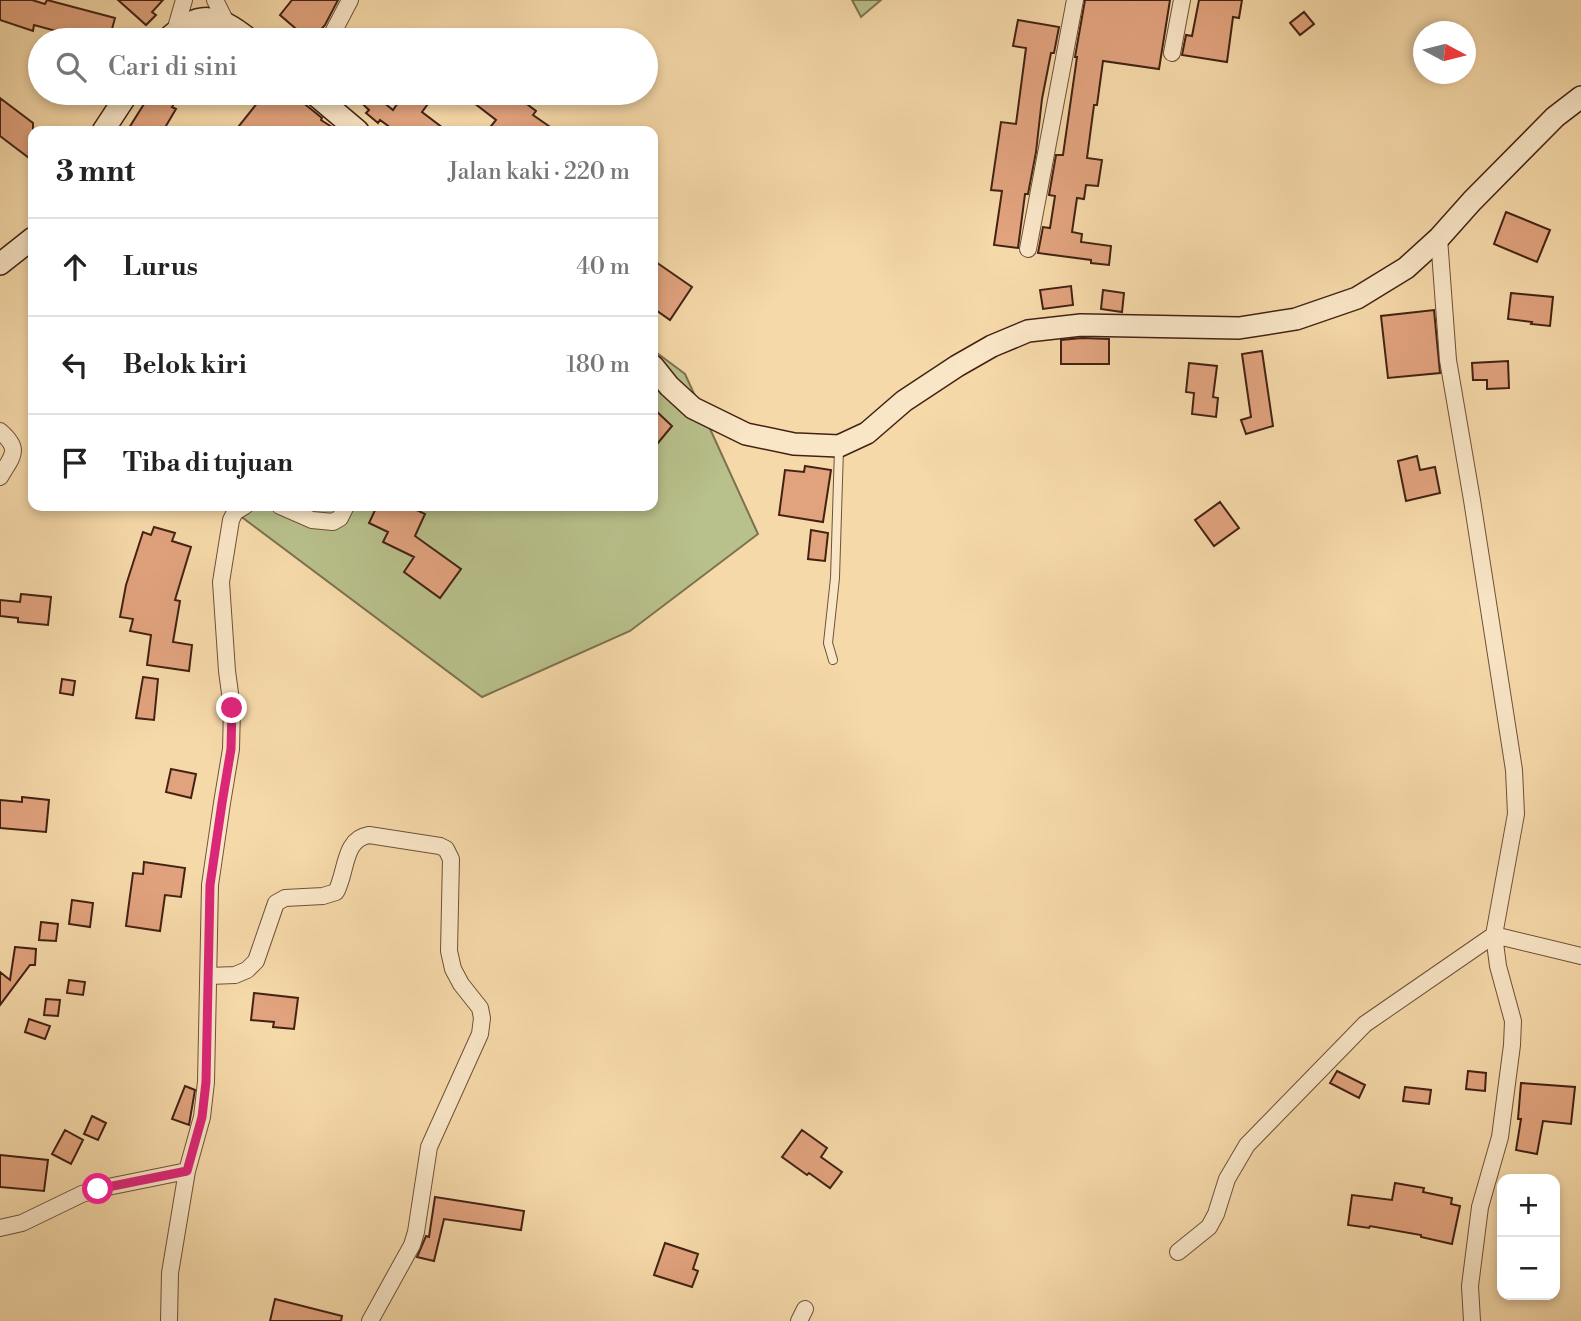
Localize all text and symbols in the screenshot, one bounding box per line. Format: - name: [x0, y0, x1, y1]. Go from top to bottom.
- north arrow: [1413, 21, 1476, 84]
- search box: [28, 28, 658, 105]
- icon: search: [52, 48, 90, 86]
- text: Cari di sini: [108, 51, 237, 83]
- text: 3 mnt: [56, 153, 135, 191]
- text: Jalan kaki · 220 m: [448, 158, 630, 186]
- icon: ahead: [56, 248, 94, 286]
- text: Lurus: [123, 251, 198, 283]
- text: 40 m: [576, 253, 630, 281]
- icon: left: [56, 346, 94, 384]
- text: Belok kiri: [123, 349, 247, 381]
- text: 180 m: [566, 351, 630, 379]
- icon: arrive: [56, 444, 94, 482]
- text: Tiba di tujuan: [123, 447, 293, 479]
- route end: [216, 692, 247, 723]
- route start: [82, 1173, 113, 1204]
- map controls: [1497, 1174, 1560, 1300]
- button: +: [1497, 1174, 1560, 1237]
- button: −: [1497, 1237, 1560, 1300]

